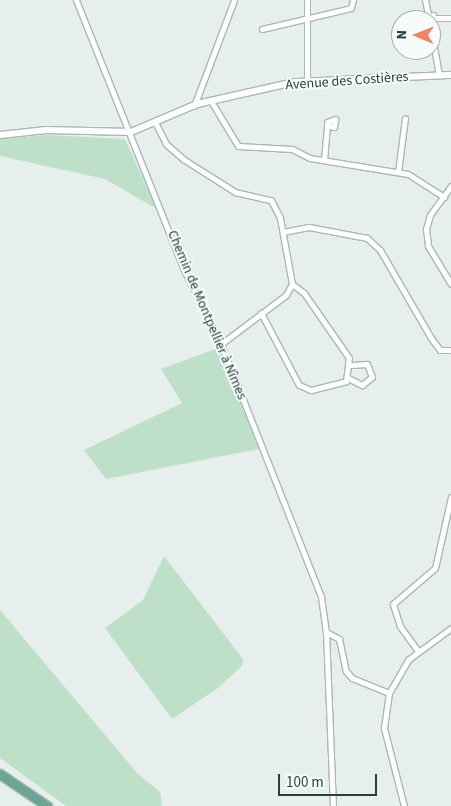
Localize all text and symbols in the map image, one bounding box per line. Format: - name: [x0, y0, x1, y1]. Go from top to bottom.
- north arrow: [391, 10, 441, 60]
- text: N: [392, 30, 412, 40]
- street label: Avenue des Costières: [285, 68, 409, 94]
- street label: Chemin de Montpellier à Nîmes: [164, 228, 250, 402]
- scale bar: [281, 764, 380, 796]
- text: 100 m: [286, 772, 324, 793]

